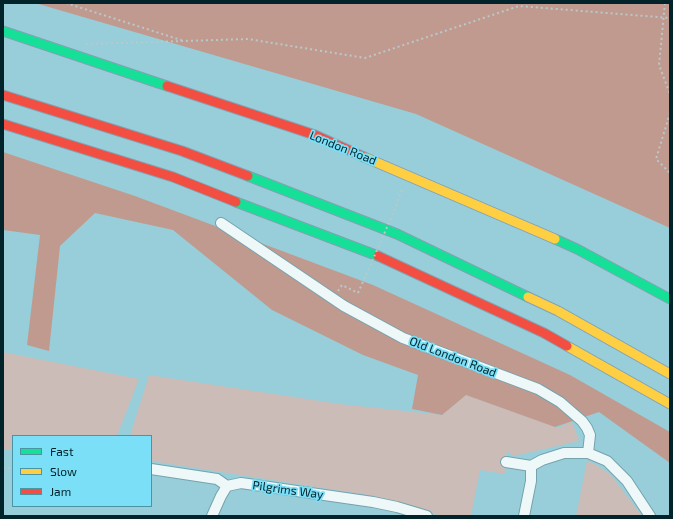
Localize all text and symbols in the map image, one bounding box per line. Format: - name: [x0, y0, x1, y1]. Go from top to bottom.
- street label: London Road: [307, 128, 379, 168]
- street label: Old London Road: [407, 334, 499, 380]
- legend: [12, 435, 152, 507]
- text: Fast: [50, 444, 73, 458]
- text: Slow: [50, 464, 77, 478]
- street label: Pilgrims Way: [252, 478, 324, 502]
- text: Jam: [50, 484, 71, 498]

